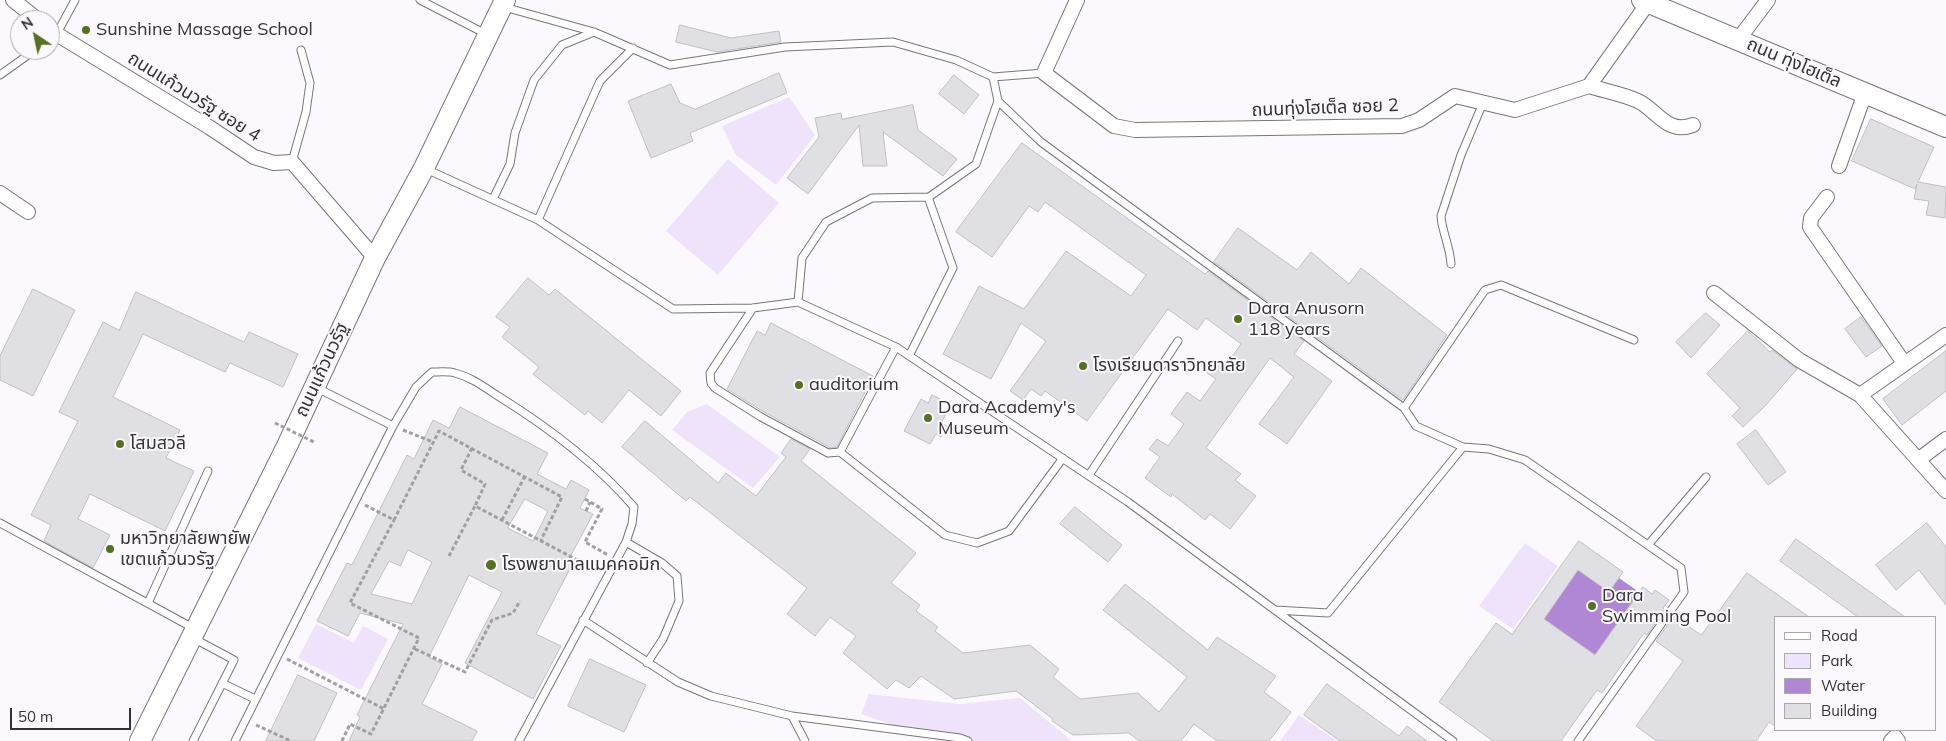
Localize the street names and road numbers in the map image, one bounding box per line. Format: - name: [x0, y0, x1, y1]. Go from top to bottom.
- street label: ถนน ทุ่งโฮเต็ล: [1744, 33, 1844, 93]
- street label: ถนนแก้วนวรัฐ ซอย 4: [124, 47, 264, 147]
- street label: ถนนทุ่งโฮเต็ล ซอย 2: [1251, 95, 1399, 121]
- street label: ถนนแก้วนวรัฐ: [291, 320, 353, 420]

